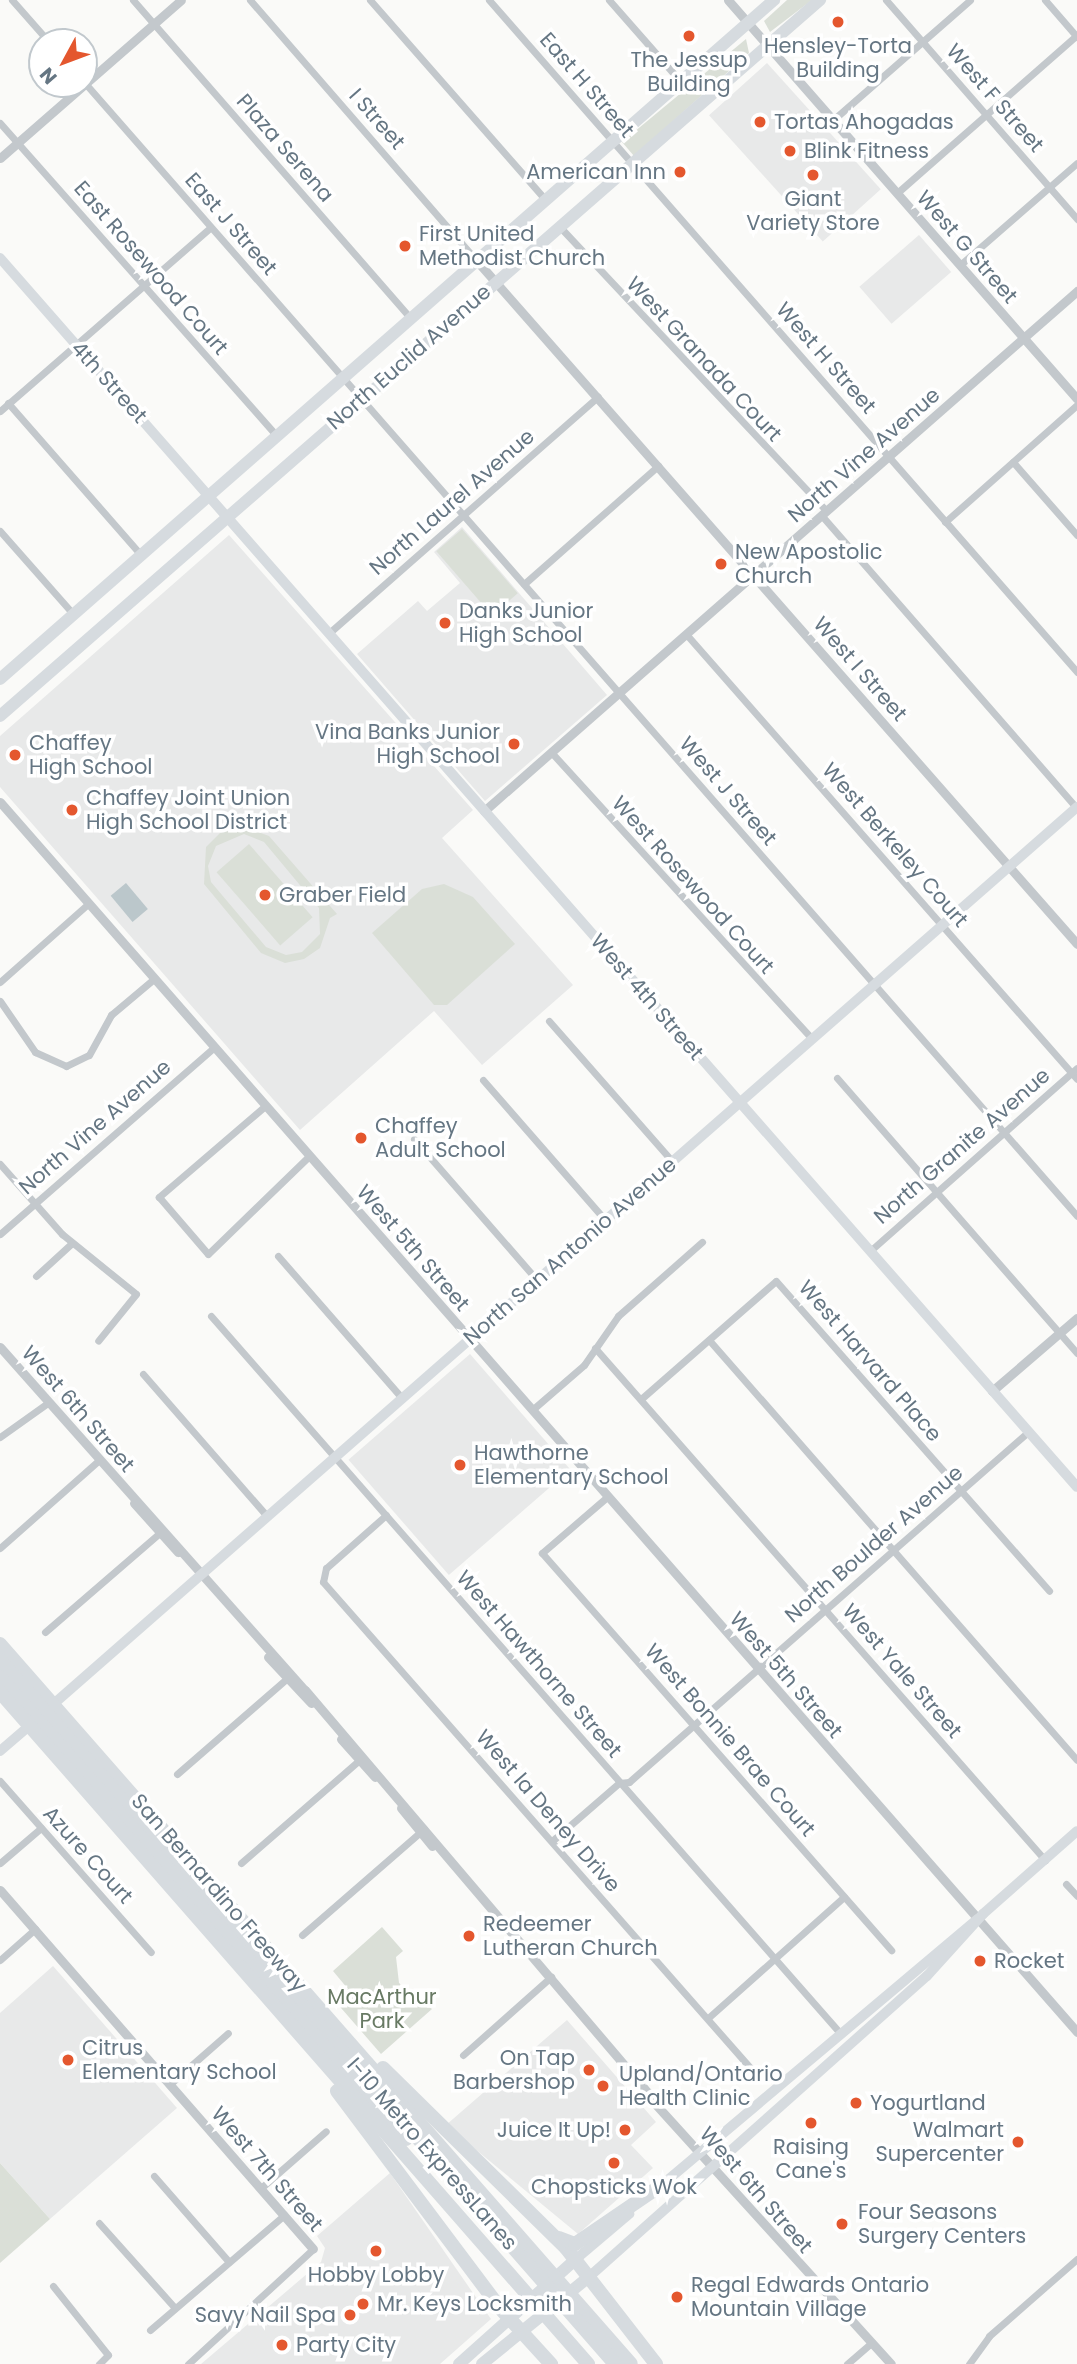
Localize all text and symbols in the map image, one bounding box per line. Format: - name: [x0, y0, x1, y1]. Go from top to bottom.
- marker: Hensley-Torta Building: [830, 14, 846, 30]
- street label: East H Street: [535, 27, 639, 143]
- north arrow: [28, 28, 98, 98]
- marker: The Jessup Building: [681, 28, 697, 44]
- place label: Hensley-Torta Building: [764, 33, 912, 83]
- street label: West F Street: [941, 39, 1049, 157]
- place label: The Jessup Building: [630, 47, 748, 97]
- text: N: [33, 62, 63, 90]
- street label: I Street: [344, 83, 410, 155]
- street label: Plaza Serena: [231, 89, 339, 207]
- place label: Tortas Ahogadas: [774, 109, 954, 135]
- marker: Tortas Ahogadas: [752, 114, 768, 130]
- place label: Blink Fitness: [804, 138, 929, 164]
- marker: Blink Fitness: [782, 143, 798, 159]
- place label: American Inn: [526, 159, 666, 185]
- marker: American Inn: [672, 164, 688, 180]
- marker: Giant Variety Store: [805, 167, 821, 183]
- street label: East J Street: [180, 168, 282, 280]
- street label: East Rosewood Court: [69, 176, 233, 360]
- street label: West G Street: [911, 185, 1023, 309]
- place label: Giant Variety Store: [746, 186, 880, 236]
- place label: First United Methodist Church: [419, 221, 605, 271]
- marker: First United Methodist Church: [397, 238, 413, 254]
- street label: West Granada Court: [621, 271, 787, 447]
- street label: North Euclid Avenue: [322, 279, 496, 435]
- street label: West H Street: [771, 297, 881, 419]
- street label: 4th Street: [66, 336, 152, 428]
- street label: North Vine Avenue: [783, 382, 945, 528]
- street label: North Laurel Avenue: [365, 424, 539, 580]
- place label: New Apostolic Church: [735, 539, 883, 589]
- marker: New Apostolic Church: [713, 556, 729, 572]
- place label: Danks Junior High School: [459, 598, 593, 648]
- street label: West I Street: [808, 612, 912, 726]
- marker: Danks Junior High School: [437, 615, 453, 631]
- place label: Vina Banks Junior High School: [315, 719, 500, 769]
- place label: Chaffey High School: [29, 730, 153, 780]
- street label: West J Street: [674, 731, 782, 851]
- marker: Vina Banks Junior High School: [506, 736, 522, 752]
- marker: Chaffey High School: [7, 747, 23, 763]
- street label: West Berkeley Court: [817, 758, 973, 932]
- place label: Chaffey Joint Union High School District: [86, 785, 290, 835]
- street label: West Rosewood Court: [607, 791, 779, 979]
- marker: Chaffey Joint Union High School District: [64, 802, 80, 818]
- place label: Graber Field: [279, 882, 406, 908]
- marker: Graber Field: [257, 887, 273, 903]
- street label: West 4th Street: [585, 929, 709, 1065]
- street label: North Vine Avenue: [14, 1054, 176, 1200]
- street label: North Granite Avenue: [869, 1063, 1055, 1229]
- place label: Chaffey Adult School: [375, 1113, 506, 1163]
- marker: Chaffey Adult School: [353, 1130, 369, 1146]
- street label: North San Antonio Avenue: [459, 1152, 681, 1350]
- street label: West 5th Street: [351, 1180, 475, 1316]
- street label: West Harvard Place: [793, 1275, 947, 1447]
- street label: West 6th Street: [16, 1341, 140, 1477]
- place label: Hawthorne Elementary School: [474, 1440, 669, 1490]
- marker: Hawthorne Elementary School: [452, 1457, 468, 1473]
- street label: North Boulder Avenue: [780, 1460, 968, 1628]
- street label: West Hawthorne Street: [451, 1565, 627, 1763]
- street label: West Yale Street: [837, 1599, 967, 1743]
- street label: West 5th Street: [724, 1607, 848, 1743]
- street label: West Bonnie Brae Court: [640, 1639, 820, 1841]
- street label: West la Deney Drive: [471, 1725, 625, 1897]
- street label: San Bernardino Freeway: [126, 1789, 312, 1997]
- street label: Azure Court: [38, 1801, 138, 1909]
- place label: Redeemer Lutheran Church: [483, 1911, 658, 1961]
- marker: Redeemer Lutheran Church: [461, 1928, 477, 1944]
- place label: Rocket: [994, 1948, 1064, 1974]
- marker: Rocket: [972, 1953, 988, 1969]
- park label: MacArthur Park: [327, 1984, 437, 2034]
- place label: Citrus Elementary School: [82, 2035, 277, 2085]
- place label: On Tap Barbershop: [453, 2045, 575, 2095]
- marker: Citrus Elementary School: [60, 2052, 76, 2068]
- street label: I-10 Metro ExpressLanes: [342, 2053, 522, 2255]
- place label: Upland/Ontario Health Clinic: [619, 2061, 783, 2111]
- marker: On Tap Barbershop: [581, 2062, 597, 2078]
- marker: Upland/Ontario Health Clinic: [593, 2076, 613, 2096]
- place label: Yogurtland: [870, 2090, 986, 2116]
- marker: Yogurtland: [848, 2095, 864, 2111]
- street label: West 7th Street: [206, 2101, 328, 2237]
- marker: Raising Cane's: [803, 2115, 819, 2131]
- place label: Juice It Up!: [497, 2117, 611, 2143]
- place label: Walmart Supercenter: [875, 2117, 1004, 2167]
- marker: Juice It Up!: [617, 2122, 633, 2138]
- street label: West 6th Street: [694, 2122, 818, 2258]
- place label: Raising Cane's: [773, 2134, 849, 2184]
- marker: Walmart Supercenter: [1010, 2134, 1026, 2150]
- marker: Chopsticks Wok: [606, 2155, 622, 2171]
- place label: Chopsticks Wok: [531, 2174, 697, 2200]
- place label: Four Seasons Surgery Centers: [858, 2199, 1026, 2249]
- marker: Four Seasons Surgery Centers: [832, 2214, 852, 2234]
- marker: Hobby Lobby: [368, 2243, 384, 2259]
- place label: Hobby Lobby: [308, 2262, 444, 2288]
- place label: Regal Edwards Ontario Mountain Village: [691, 2272, 929, 2322]
- marker: Regal Edwards Ontario Mountain Village: [669, 2289, 685, 2305]
- place label: Mr. Keys Locksmith: [377, 2291, 572, 2317]
- marker: Mr. Keys Locksmith: [355, 2296, 371, 2312]
- place label: Savy Nail Spa: [195, 2302, 336, 2328]
- marker: Savy Nail Spa: [342, 2307, 358, 2323]
- place label: Party City: [296, 2332, 396, 2358]
- marker: Party City: [274, 2337, 290, 2353]

